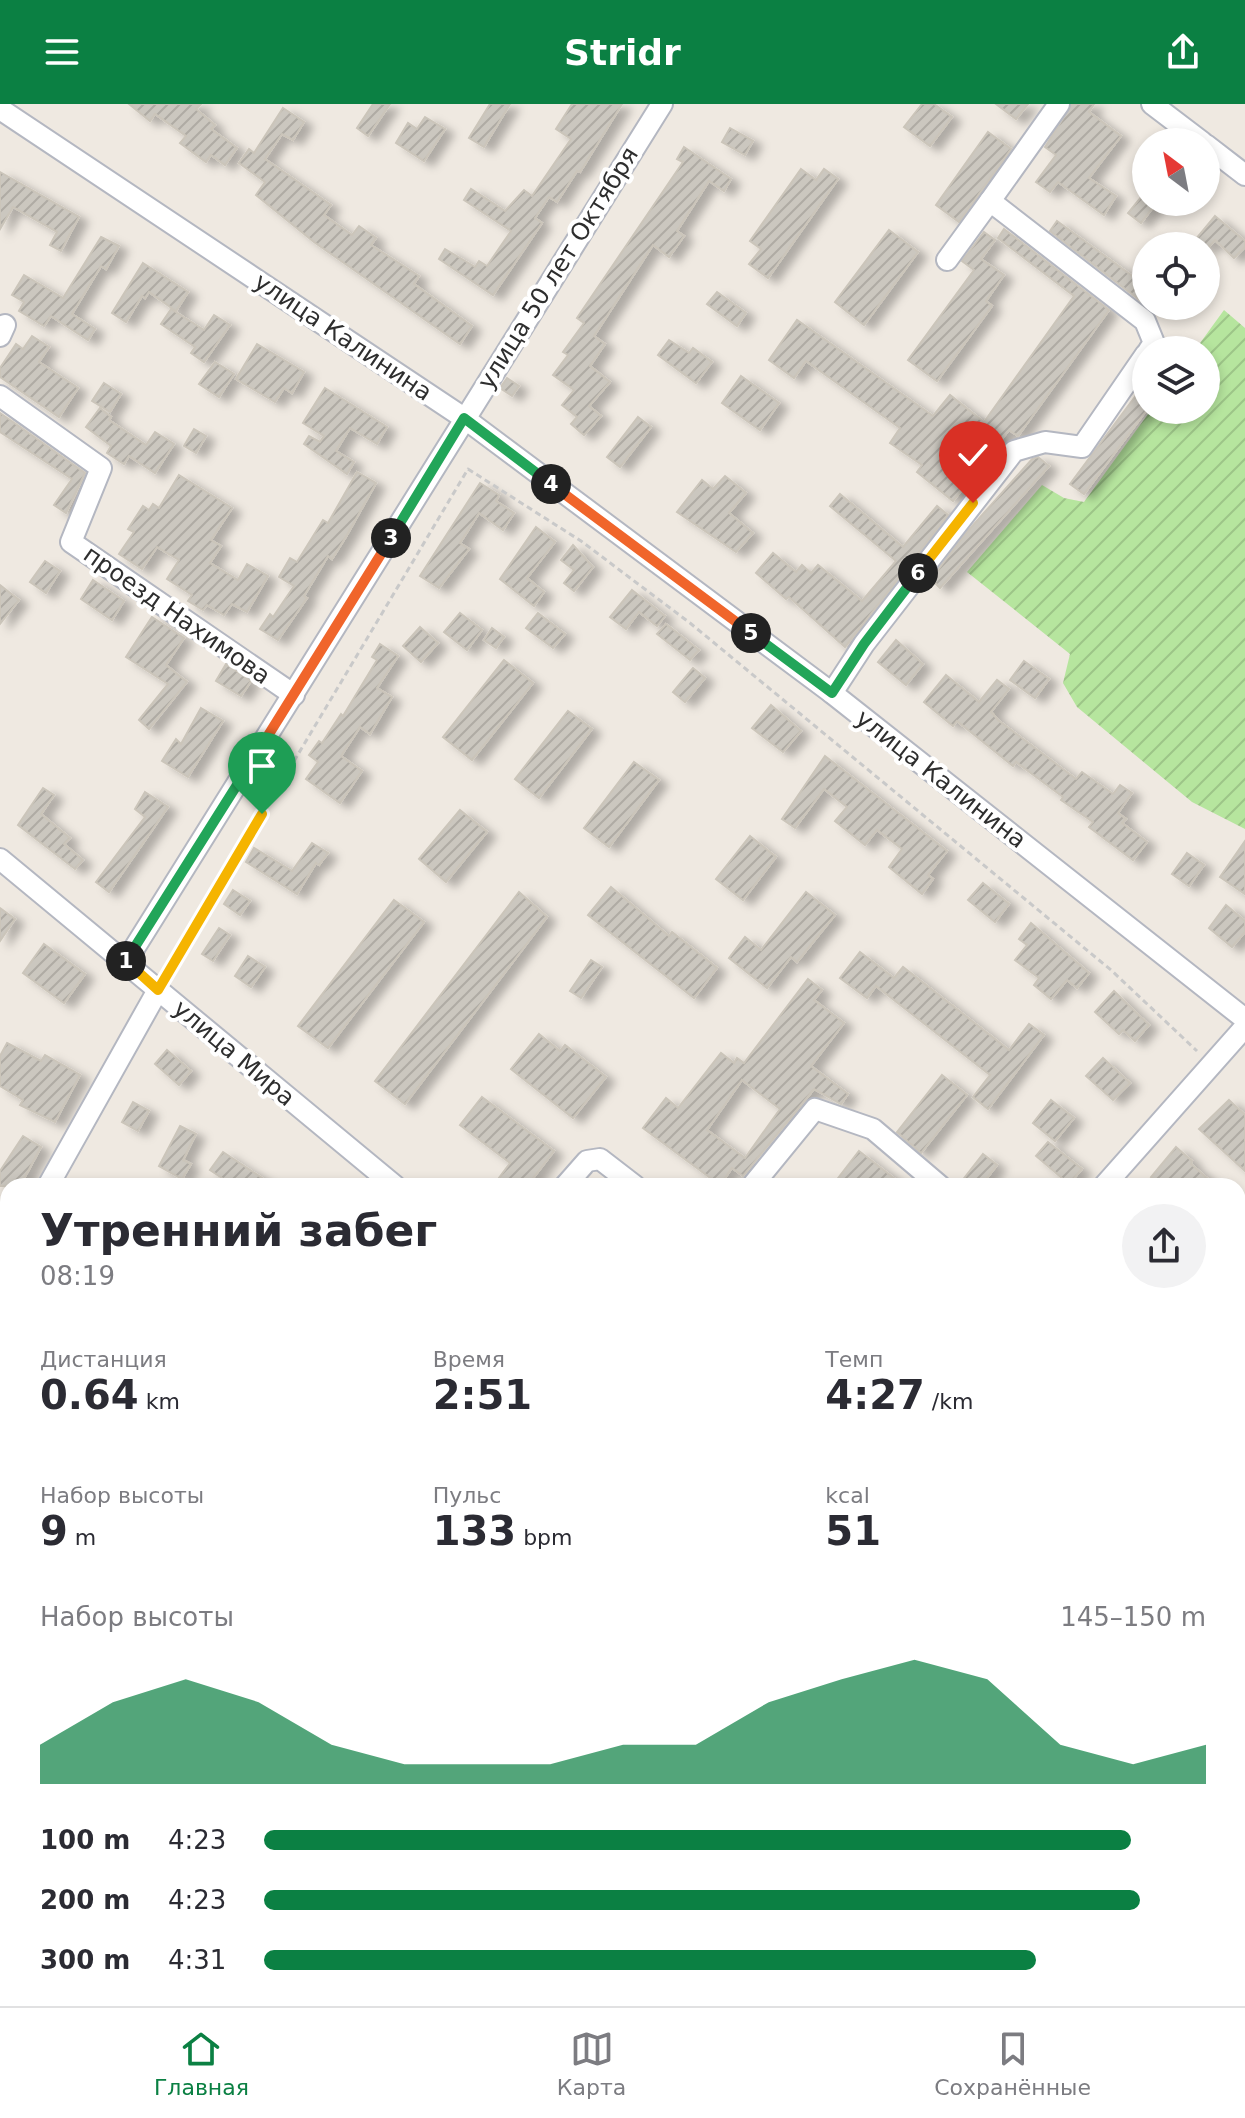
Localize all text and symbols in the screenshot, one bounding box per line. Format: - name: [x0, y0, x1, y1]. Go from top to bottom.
- icon: menu: [40, 30, 84, 74]
- icon: share: [1161, 30, 1205, 74]
- text: Stridr: [564, 32, 681, 73]
- north arrow: [1132, 128, 1220, 216]
- map controls: [1132, 128, 1220, 424]
- street label: улица 50 лет Октября: [472, 142, 644, 394]
- button: locate: [1132, 232, 1220, 320]
- street label: улица Калинина: [249, 267, 437, 407]
- button: layers: [1132, 336, 1220, 424]
- pin: [939, 421, 1007, 503]
- icon: check: [951, 433, 995, 477]
- pin: 4: [531, 464, 571, 504]
- text: 4: [543, 471, 559, 496]
- pin: 3: [371, 518, 411, 558]
- text: 3: [383, 525, 399, 550]
- street label: проезд Нахимова: [78, 540, 276, 690]
- pin: 6: [898, 553, 938, 593]
- text: 6: [910, 560, 926, 585]
- pin: 5: [731, 613, 771, 653]
- text: 5: [743, 620, 759, 645]
- street label: улица Калинина: [850, 704, 1032, 854]
- pin: [228, 732, 296, 814]
- icon: arrive: [240, 744, 284, 788]
- pin: 1: [106, 941, 146, 981]
- text: 1: [118, 948, 134, 973]
- street label: улица Мира: [168, 994, 300, 1112]
- button: share: [1122, 1204, 1206, 1288]
- text: Утренний забег: [40, 1205, 437, 1256]
- text: 08:19: [40, 1261, 115, 1291]
- text: Дистанция: [40, 1347, 167, 1372]
- text: Время: [433, 1347, 505, 1372]
- text: Темп: [825, 1347, 883, 1372]
- text: 0.64: [40, 1372, 139, 1418]
- text: 2:51: [433, 1372, 532, 1418]
- text: 4:27: [825, 1372, 925, 1418]
- text: km: [139, 1389, 180, 1414]
- text: /km: [925, 1389, 973, 1414]
- text: Набор высоты: [40, 1483, 204, 1508]
- text: Пульс: [433, 1483, 501, 1508]
- text: kcal: [825, 1483, 870, 1508]
- text: 9: [40, 1508, 68, 1554]
- text: 133: [433, 1508, 516, 1554]
- text: 51: [825, 1508, 881, 1554]
- text: m: [68, 1525, 96, 1550]
- text: bpm: [516, 1525, 573, 1550]
- text: Набор высоты: [40, 1602, 234, 1632]
- text: 145–150 m: [1060, 1602, 1206, 1632]
- text: 100 m: [40, 1825, 130, 1855]
- text: 4:23: [168, 1825, 226, 1855]
- text: 200 m: [40, 1885, 130, 1915]
- text: 4:23: [168, 1885, 226, 1915]
- text: 300 m: [40, 1945, 130, 1975]
- text: 4:31: [168, 1945, 226, 1975]
- tab: Главная: [154, 2027, 249, 2100]
- tab: Карта: [557, 2027, 626, 2100]
- tab: Сохранённые: [934, 2027, 1091, 2100]

